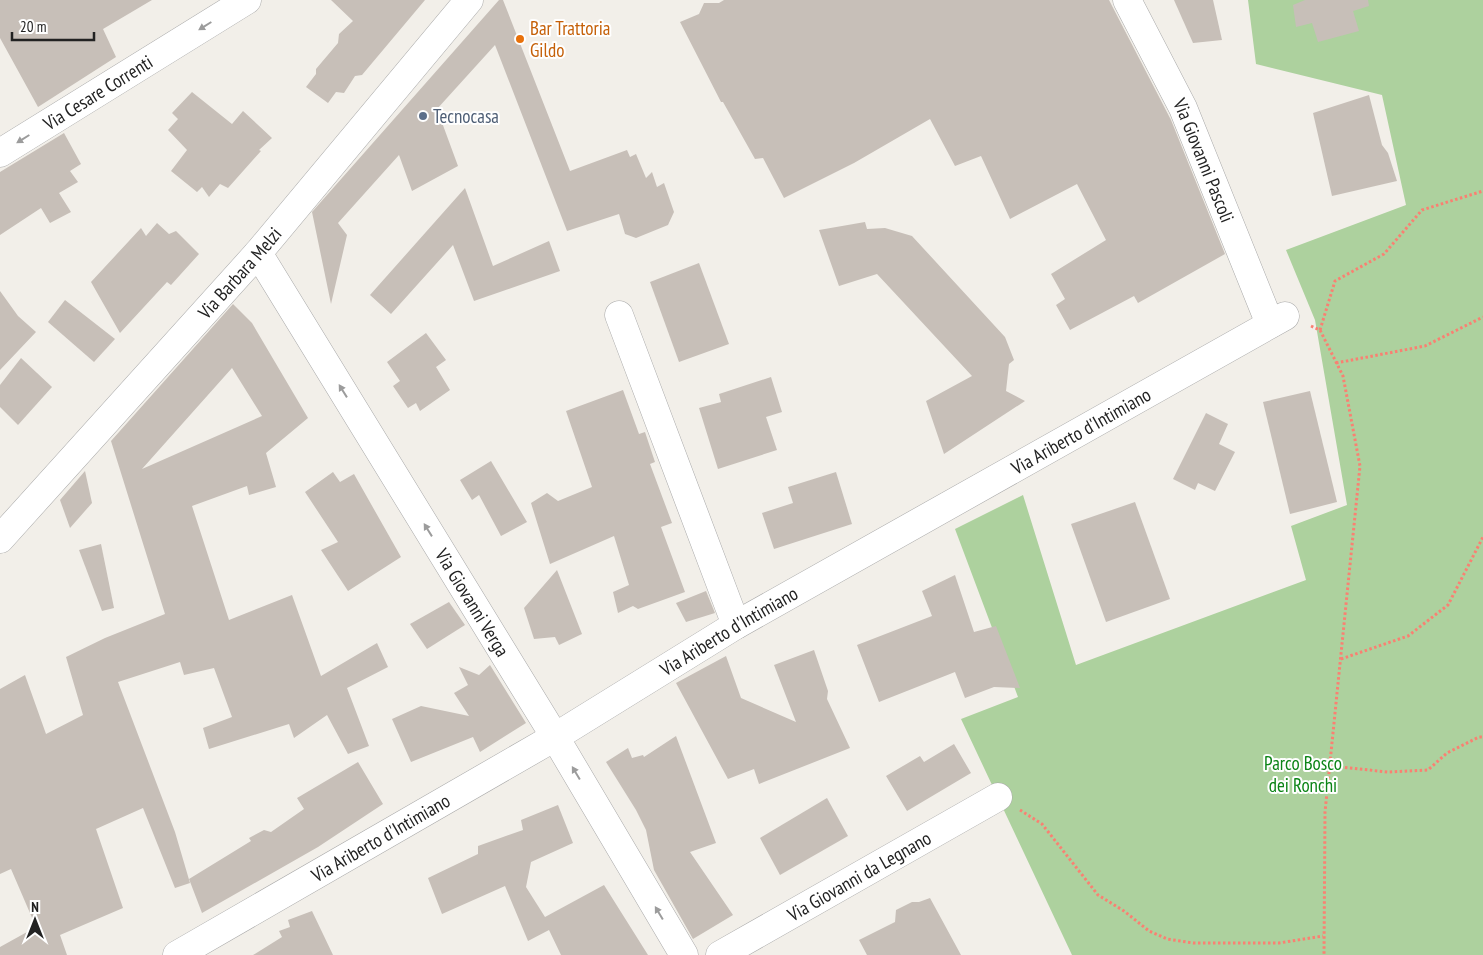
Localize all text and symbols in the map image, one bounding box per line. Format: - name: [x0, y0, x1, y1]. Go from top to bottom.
- scale bar: [12, 10, 95, 42]
- place label: Bar Trattoria Gildo: [530, 16, 610, 62]
- text: 20 m: [20, 17, 46, 36]
- one-way arrow: [199, 21, 212, 30]
- marker: Bar Trattoria Gildo: [514, 33, 526, 45]
- street label: Via Cesare Correnti: [38, 50, 157, 136]
- street label: Via Giovanni Pascoli: [1168, 93, 1240, 226]
- place label: Tecnocasa: [433, 104, 499, 128]
- marker: Tecnocasa: [417, 110, 429, 122]
- one-way arrow: [16, 134, 29, 143]
- street label: Via Barbara Melzi: [192, 222, 286, 324]
- street label: Via Ariberto d'Intimiano: [1006, 382, 1155, 480]
- one-way arrow: [338, 385, 348, 398]
- one-way arrow: [423, 523, 433, 536]
- street label: Via Giovanni Verga: [430, 543, 515, 661]
- street label: Via Ariberto d'Intimiano: [655, 581, 802, 682]
- park label: Parco Bosco dei Ronchi: [1264, 751, 1342, 797]
- one-way arrow: [572, 766, 581, 780]
- street label: Via Ariberto d'Intimiano: [306, 788, 454, 887]
- street label: Via Giovanni da Legnano: [782, 826, 935, 927]
- north arrow: [10, 895, 60, 945]
- text: N: [31, 898, 39, 916]
- one-way arrow: [654, 906, 663, 920]

